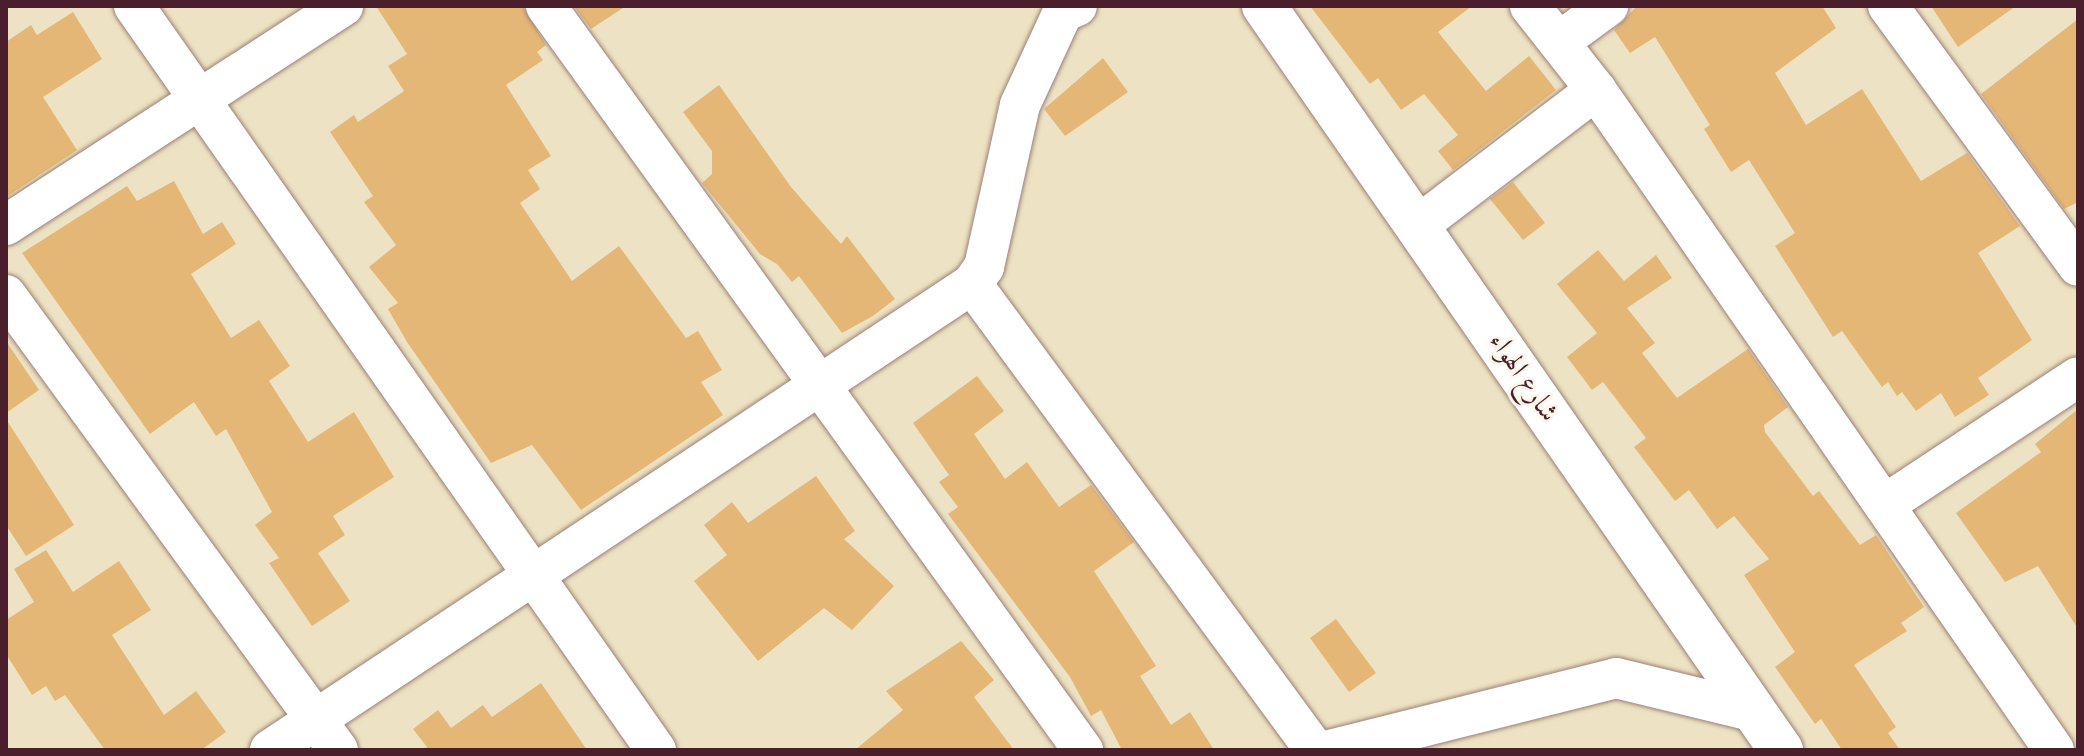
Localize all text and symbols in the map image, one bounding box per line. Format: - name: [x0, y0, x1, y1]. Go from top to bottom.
- street label: شارع الهواء: [1483, 325, 1567, 427]

